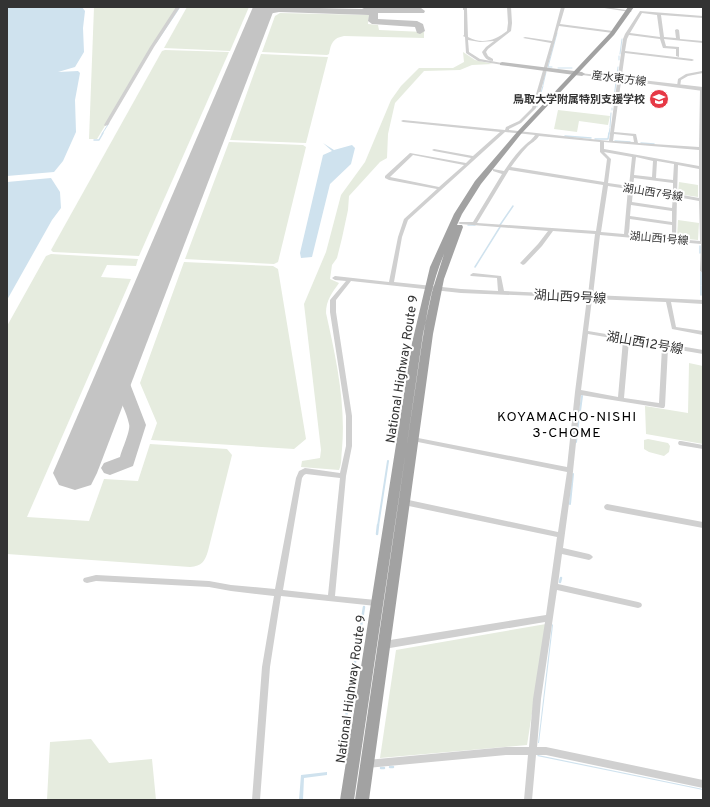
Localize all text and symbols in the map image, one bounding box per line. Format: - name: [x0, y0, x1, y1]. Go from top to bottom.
- street label: 産水東方線: [591, 69, 647, 89]
- school or university icon: 鳥取大学附属特別支援学校: [648, 88, 670, 110]
- place label: 鳥取大学附属特別支援学校: [513, 93, 645, 107]
- street label: 湖山西7号線: [622, 181, 684, 205]
- street label: 湖山西1号線: [629, 229, 689, 249]
- street label: 湖山西9号線: [533, 287, 607, 308]
- street label: National Highway Route 9: [383, 294, 423, 444]
- street label: 湖山西12号線: [605, 328, 685, 359]
- district label: KOYAMACHO-NISHI 3-CHOME: [497, 409, 637, 442]
- street label: National Highway Route 9: [334, 614, 370, 764]

